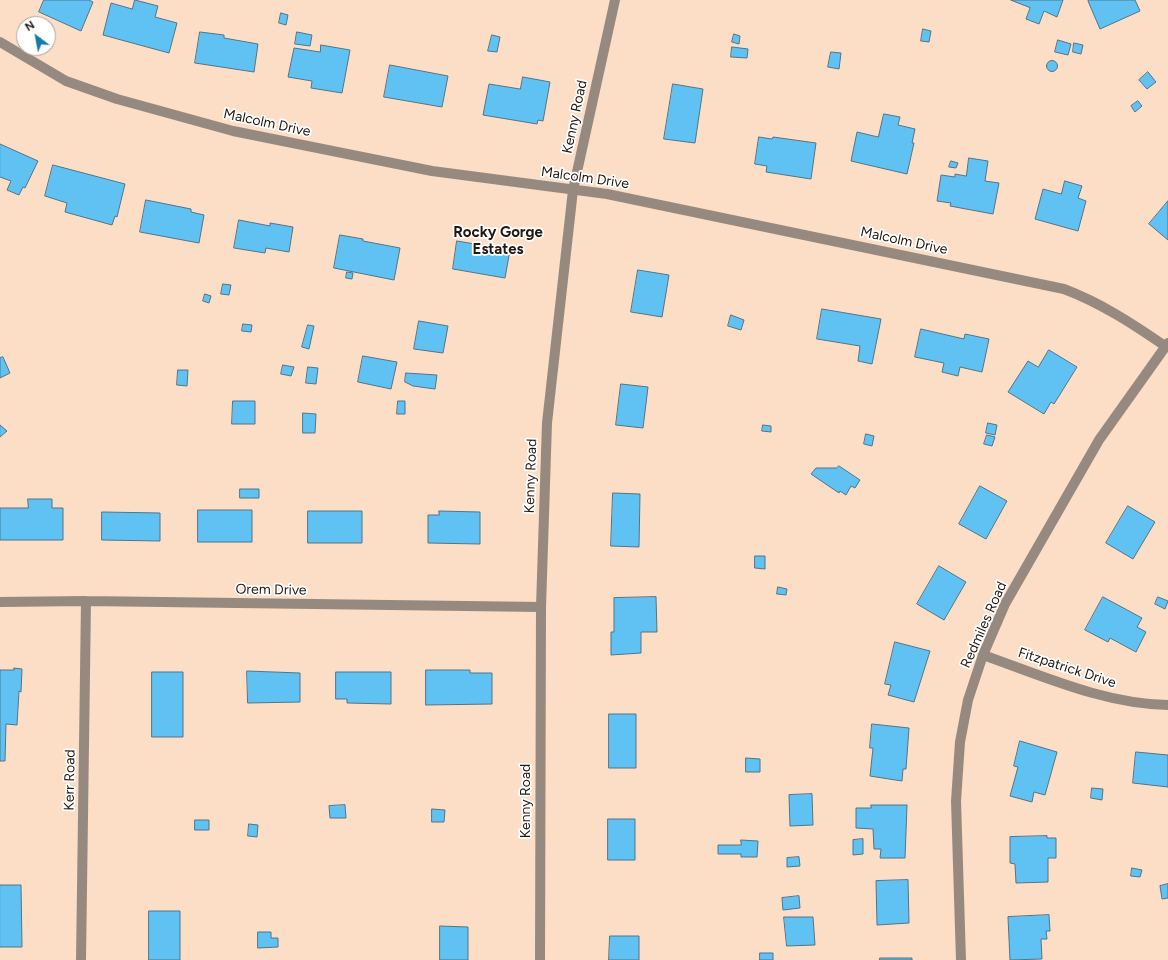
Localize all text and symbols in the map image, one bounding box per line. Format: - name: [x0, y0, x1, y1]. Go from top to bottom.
- north arrow: [16, 16, 56, 56]
- text: N: [23, 18, 37, 34]
- street label: Kenny Road: [559, 79, 591, 155]
- street label: Malcolm Drive: [222, 106, 312, 140]
- street label: Malcolm Drive: [540, 164, 630, 192]
- district label: Rocky Gorge Estates: [453, 224, 543, 259]
- street label: Malcolm Drive: [859, 224, 949, 258]
- street label: Kenny Road: [521, 438, 541, 514]
- street label: Redmiles Road: [957, 579, 1011, 671]
- street label: Orem Drive: [235, 581, 307, 599]
- street label: Fitzpatrick Drive: [1016, 644, 1118, 692]
- street label: Kerr Road: [61, 749, 79, 811]
- street label: Kenny Road: [518, 764, 534, 838]

